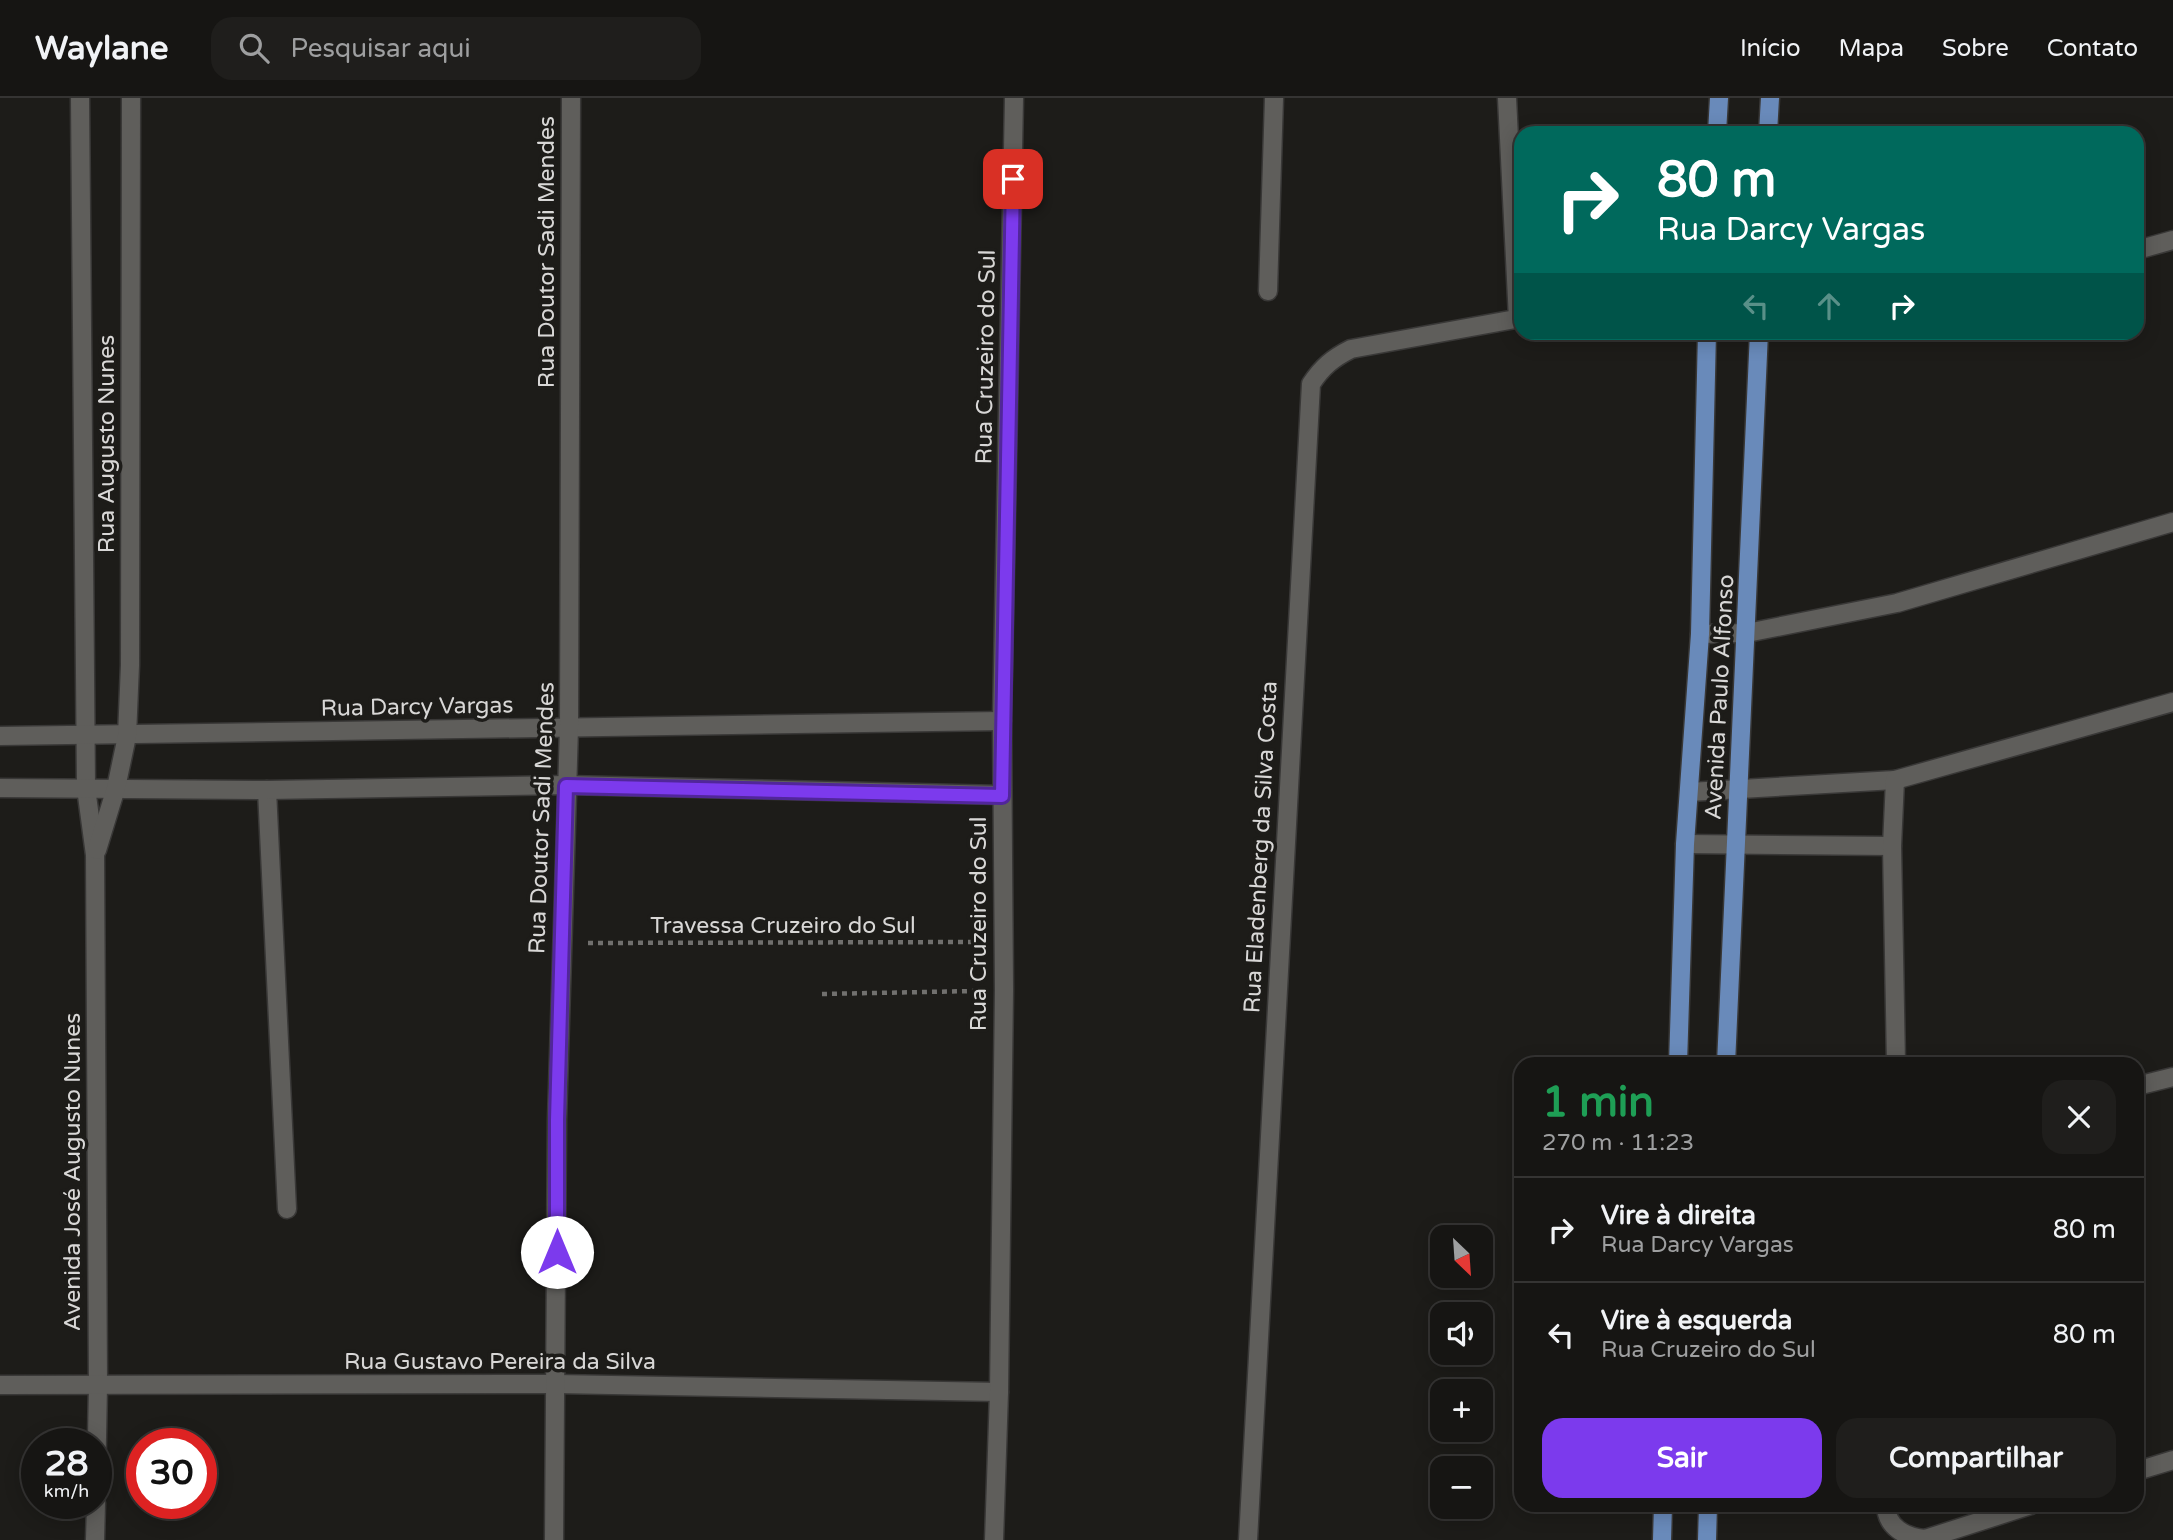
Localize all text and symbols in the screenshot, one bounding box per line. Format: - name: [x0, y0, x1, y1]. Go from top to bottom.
- search box: [211, 17, 701, 80]
- text: Waylane: [35, 29, 169, 68]
- icon: search: [235, 29, 273, 67]
- text: Pesquisar aqui: [291, 33, 471, 64]
- text: Início: [1740, 34, 1801, 63]
- text: Mapa: [1839, 34, 1904, 63]
- text: Sobre: [1942, 34, 2009, 63]
- text: Contato: [2047, 34, 2138, 63]
- street label: Rua Doutor Sadi Mendes: [533, 116, 561, 388]
- pin: [983, 149, 1043, 209]
- text: 80 m: [1657, 151, 1776, 210]
- icon: right: [1542, 154, 1633, 245]
- icon: arrive: [994, 160, 1032, 198]
- text: Rua Darcy Vargas: [1657, 211, 1925, 249]
- street label: Rua Cruzeiro do Sul: [970, 249, 1002, 465]
- icon: left: [1737, 287, 1775, 325]
- icon: ahead: [1810, 287, 1848, 325]
- icon: right: [1883, 287, 1921, 325]
- street label: Rua Augusto Nunes: [93, 335, 121, 553]
- street label: Avenida Paulo Alfonso: [1700, 574, 1740, 821]
- street label: Rua Eladenberg da Silva Costa: [1238, 680, 1284, 1014]
- street label: Rua Doutor Sadi Mendes: [523, 681, 561, 955]
- street label: Rua Darcy Vargas: [320, 691, 514, 723]
- street label: Rua Cruzeiro do Sul: [965, 817, 993, 1031]
- street label: Travessa Cruzeiro do Sul: [650, 912, 916, 940]
- street label: Avenida José Augusto Nunes: [59, 1013, 87, 1331]
- text: 1 min: [1542, 1077, 1654, 1128]
- button: close: [2042, 1080, 2116, 1154]
- text: 270 m · 11:23: [1542, 1129, 1694, 1157]
- text: Vire à direita: [1601, 1200, 1756, 1231]
- icon: right: [1542, 1211, 1580, 1249]
- text: 80 m: [2053, 1214, 2116, 1245]
- position arrow: [520, 1215, 594, 1289]
- north arrow: [1430, 1225, 1493, 1288]
- map controls: [1430, 1225, 1493, 1519]
- text: Rua Darcy Vargas: [1601, 1231, 1794, 1259]
- button: sound: [1430, 1302, 1493, 1365]
- text: Vire à esquerda: [1601, 1305, 1792, 1336]
- icon: left: [1542, 1316, 1580, 1354]
- text: 80 m: [2053, 1319, 2116, 1350]
- text: Rua Cruzeiro do Sul: [1601, 1336, 1816, 1364]
- street label: Rua Gustavo Pereira da Silva: [344, 1348, 656, 1376]
- button: +: [1430, 1379, 1493, 1442]
- button: Sair: [1542, 1418, 1822, 1498]
- button: Compartilhar: [1836, 1418, 2116, 1498]
- speed limit sign: 30: [126, 1428, 217, 1519]
- text: 28: [45, 1443, 88, 1485]
- button: −: [1430, 1456, 1493, 1519]
- text: km/h: [44, 1480, 89, 1502]

